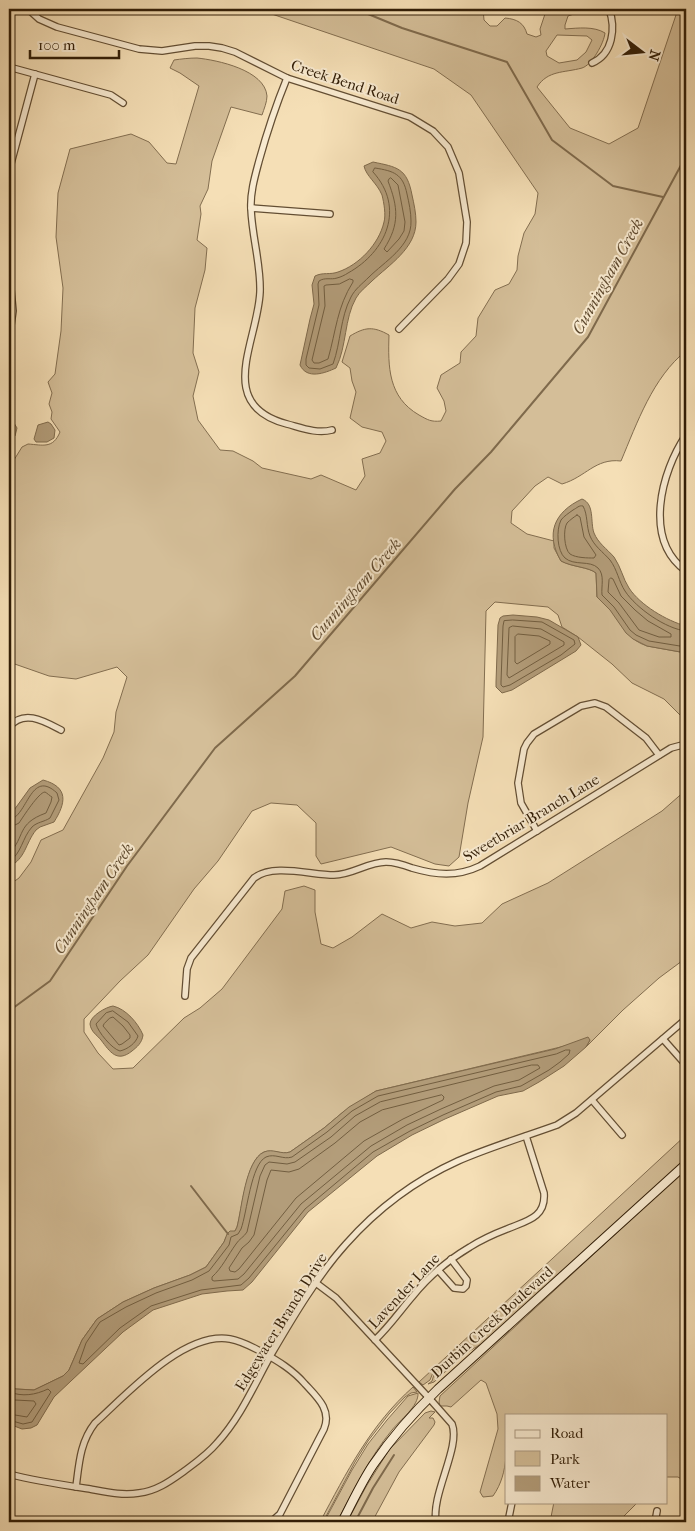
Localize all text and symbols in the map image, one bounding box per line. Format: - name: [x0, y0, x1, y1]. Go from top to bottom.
- scale bar: [30, 28, 119, 60]
- north arrow: [618, 28, 668, 78]
- text: 100 m: [38, 36, 76, 54]
- text: N: [644, 48, 664, 63]
- street label: Creek Bend Road: [289, 56, 402, 108]
- water label: Cunningham Creek: [568, 215, 647, 337]
- water label: Cunningham Creek: [306, 534, 405, 644]
- street label: Sweetbriar Branch Lane: [460, 770, 603, 866]
- water label: Cunningham Creek: [49, 839, 137, 957]
- street label: Edgewater Branch Drive: [231, 1249, 331, 1394]
- street label: Lavender Lane: [365, 1249, 444, 1332]
- street label: Durbin Creek Boulevard: [427, 1262, 557, 1382]
- legend: [505, 1414, 668, 1504]
- text: Road: [550, 1424, 584, 1442]
- text: Park: [550, 1450, 580, 1468]
- text: Water: [549, 1474, 590, 1492]

